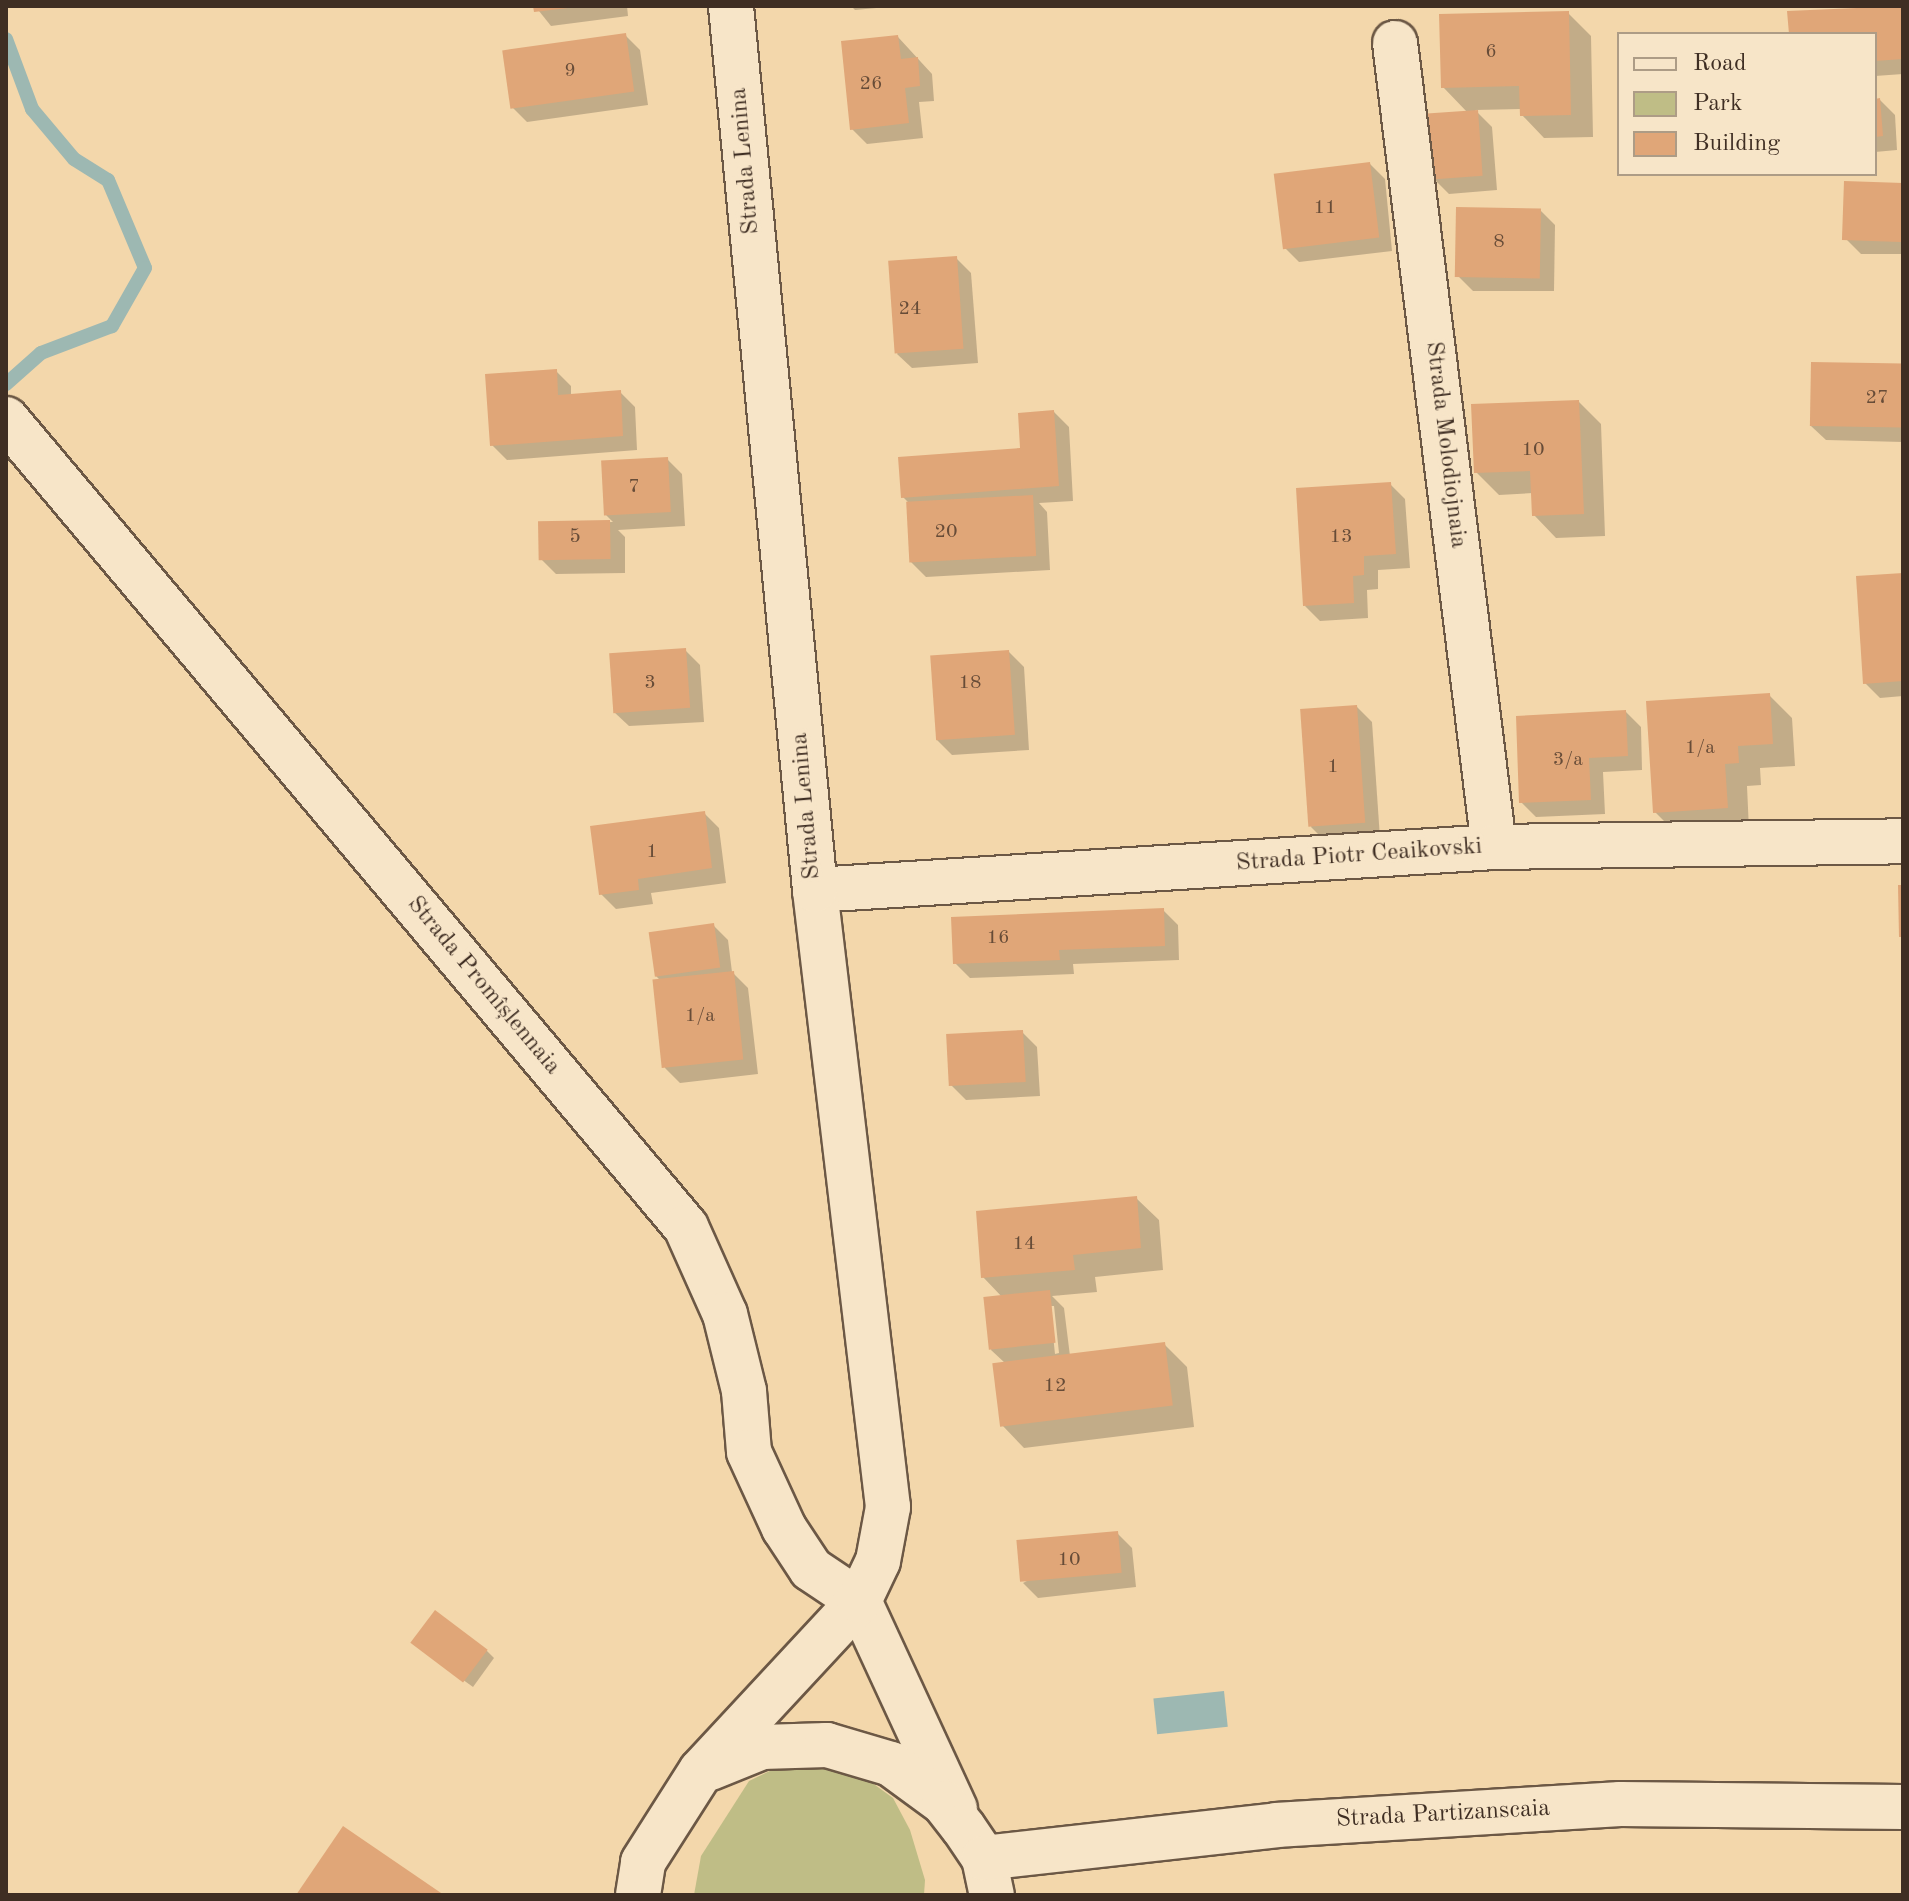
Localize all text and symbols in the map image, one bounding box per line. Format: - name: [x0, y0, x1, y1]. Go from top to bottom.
- legend: [1617, 32, 1877, 176]
- house number: 6: [1485, 40, 1497, 64]
- text: Road: [1693, 52, 1746, 76]
- house number: 9: [564, 59, 576, 83]
- house number: 26: [859, 72, 883, 96]
- street label: Strada Lenina: [725, 86, 767, 236]
- text: Park: [1693, 92, 1742, 116]
- text: Building: [1693, 132, 1780, 156]
- house number: 11: [1313, 196, 1337, 220]
- house number: 8: [1493, 230, 1505, 254]
- house number: 24: [898, 297, 922, 321]
- street label: Strada Molodiojnaia: [1418, 340, 1472, 550]
- house number: 27: [1865, 386, 1889, 410]
- house number: 10: [1521, 438, 1545, 462]
- house number: 7: [628, 475, 640, 499]
- house number: 20: [934, 520, 958, 544]
- house number: 5: [569, 525, 581, 549]
- house number: 13: [1329, 525, 1353, 549]
- house number: 3: [644, 671, 656, 695]
- house number: 18: [958, 671, 982, 695]
- street label: Strada Lenina: [786, 731, 828, 881]
- house number: 1/a: [1685, 736, 1715, 760]
- house number: 3/a: [1553, 748, 1583, 772]
- house number: 1: [1327, 755, 1339, 779]
- street label: Strada Piotr Ceaikovski: [1235, 833, 1483, 879]
- house number: 1: [646, 840, 658, 864]
- street label: Strada Promîșlennaia: [400, 891, 566, 1081]
- house number: 16: [986, 926, 1010, 950]
- house number: 1/a: [685, 1004, 715, 1028]
- house number: 14: [1012, 1232, 1036, 1256]
- house number: 12: [1043, 1374, 1067, 1398]
- house number: 10: [1057, 1548, 1081, 1572]
- street label: Strada Partizanscaia: [1335, 1795, 1551, 1835]

